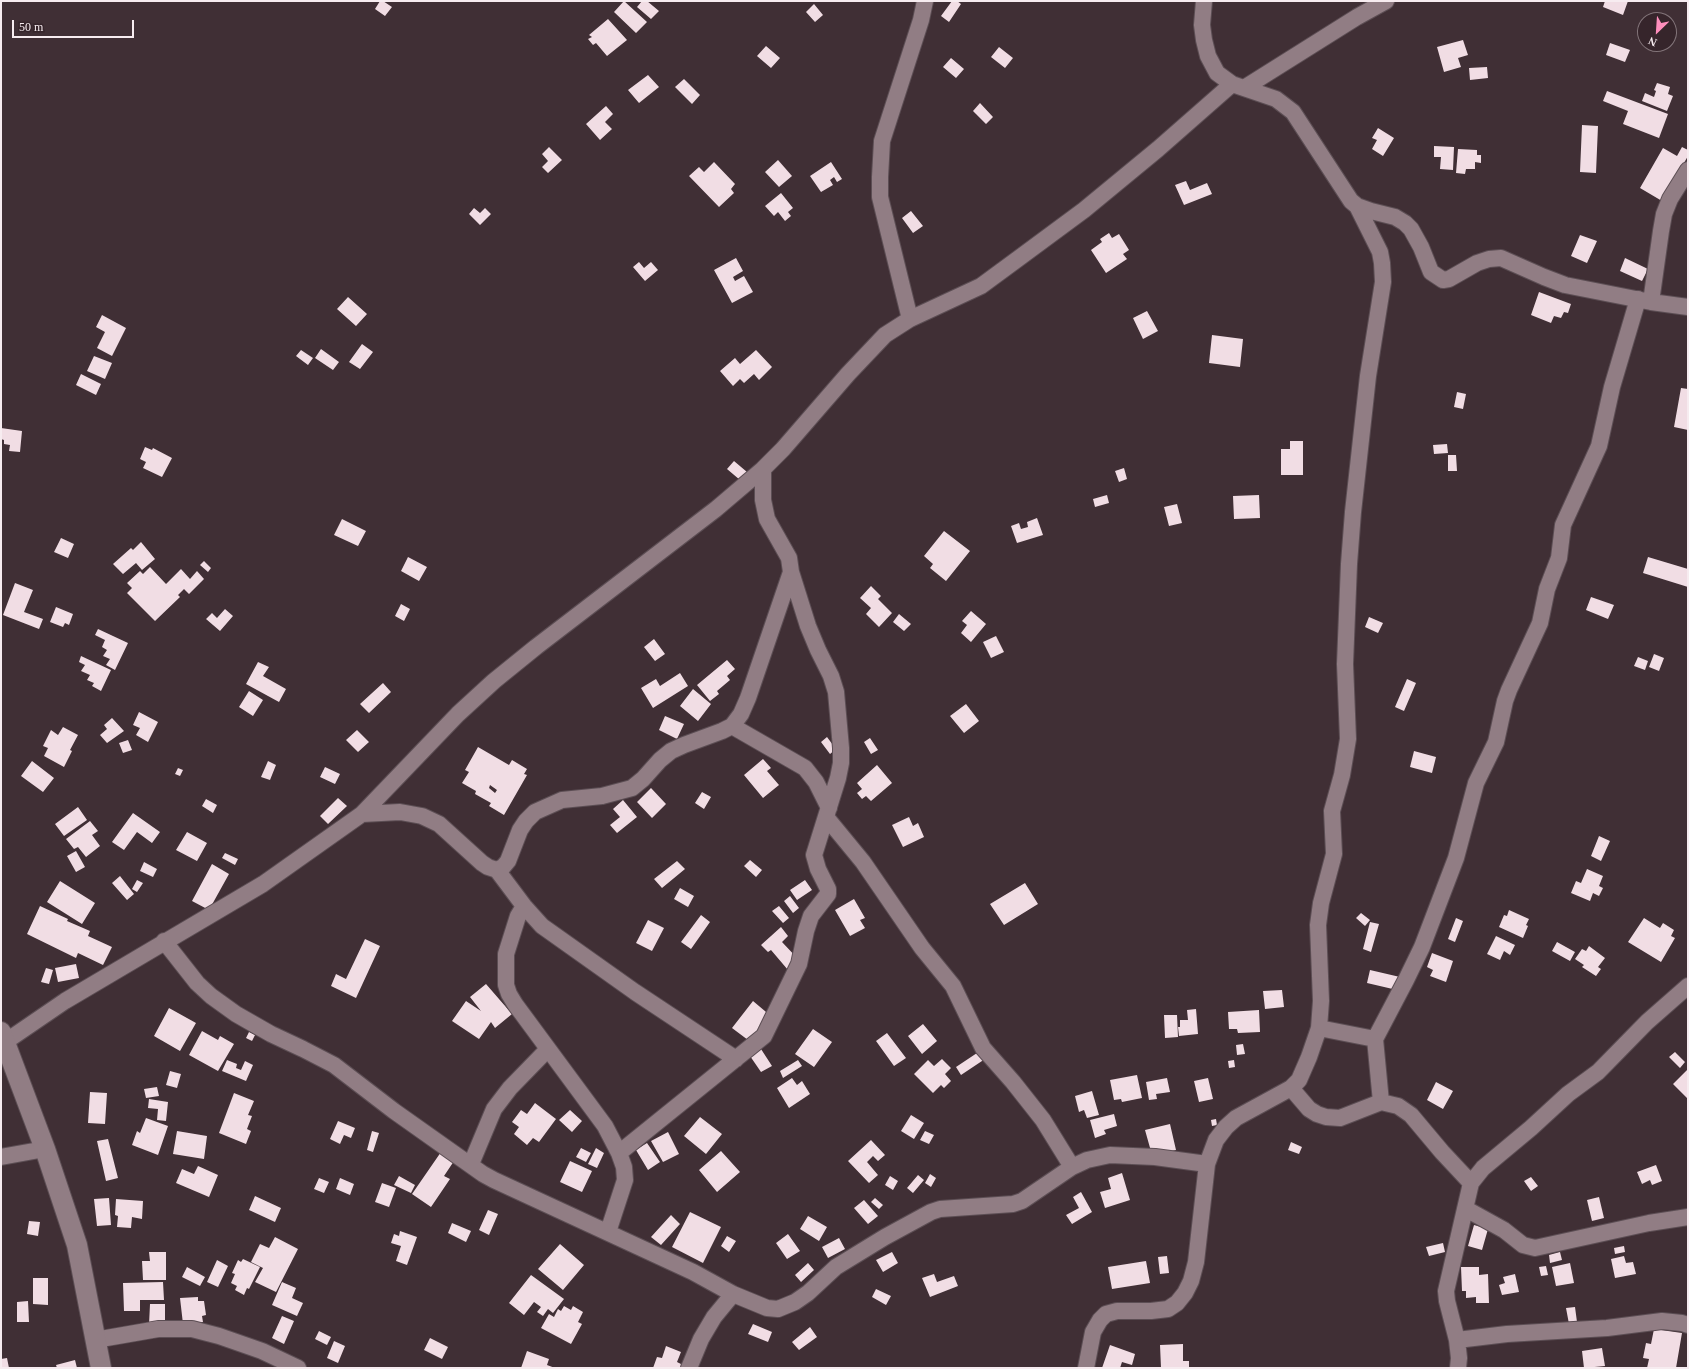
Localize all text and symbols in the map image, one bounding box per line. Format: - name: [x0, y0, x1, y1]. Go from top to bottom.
- scale bar: [14, 12, 136, 38]
- north arrow: [1637, 12, 1677, 52]
- text: 50 m: [19, 20, 43, 34]
- text: N: [1646, 35, 1658, 49]

